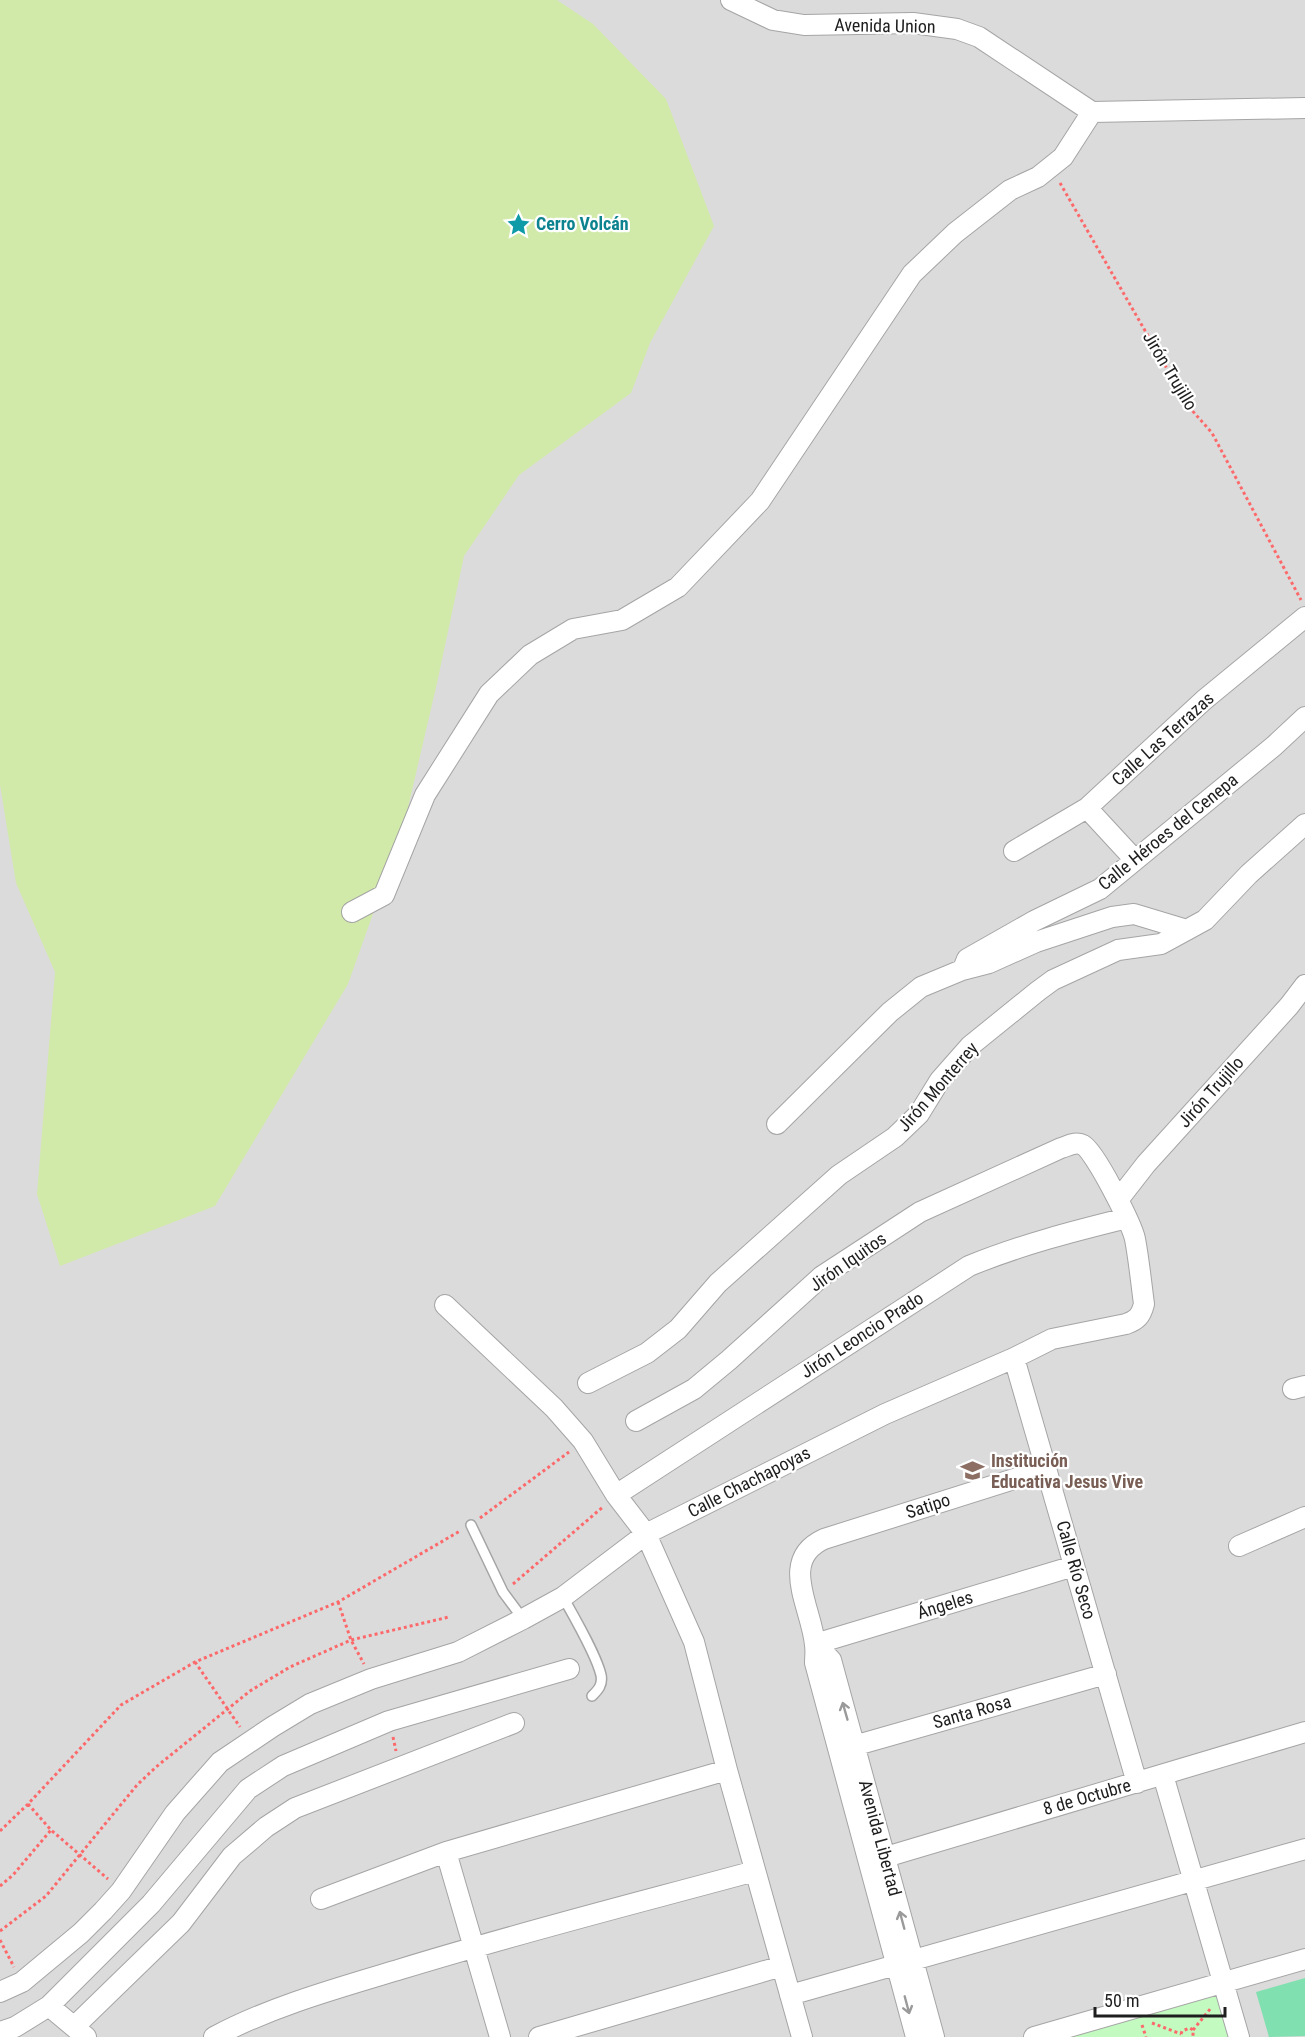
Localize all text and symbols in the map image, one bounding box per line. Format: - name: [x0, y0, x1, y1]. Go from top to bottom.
- street label: Avenida Union: [834, 14, 936, 37]
- place icon: Cerro Volcán: [505, 211, 531, 237]
- place label: Cerro Volcán: [536, 213, 629, 234]
- street label: Jirón Trujillo: [1139, 328, 1202, 414]
- street label: Calle Las Terrazas: [1107, 687, 1218, 790]
- street label: Calle Héroes del Cenepa: [1094, 769, 1242, 894]
- street label: Jirón Monterrey: [893, 1037, 983, 1136]
- street label: Jirón Trujillo: [1173, 1052, 1248, 1131]
- street label: Jirón Iquitos: [805, 1228, 890, 1296]
- street label: Jirón Leoncio Prado: [796, 1287, 927, 1382]
- street label: Calle Chachapoyas: [684, 1442, 814, 1522]
- place label: Institución Educativa Jesus Vive: [991, 1450, 1144, 1492]
- school or university icon: Institución Educativa Jesus Vive: [960, 1458, 986, 1484]
- street label: Satipo: [903, 1489, 953, 1523]
- street label: Calle Río Seco: [1052, 1518, 1101, 1622]
- street label: Ángeles: [914, 1586, 975, 1623]
- street label: Santa Rosa: [930, 1690, 1013, 1733]
- one-way arrow: [839, 1702, 850, 1721]
- street label: 8 de Octubre: [1041, 1774, 1133, 1819]
- street label: Avenida Libertad: [855, 1778, 906, 1898]
- one-way arrow: [896, 1911, 907, 1930]
- scale bar: [1095, 1980, 1226, 2018]
- text: 50 m: [1104, 1990, 1139, 2011]
- one-way arrow: [902, 1995, 914, 2014]

